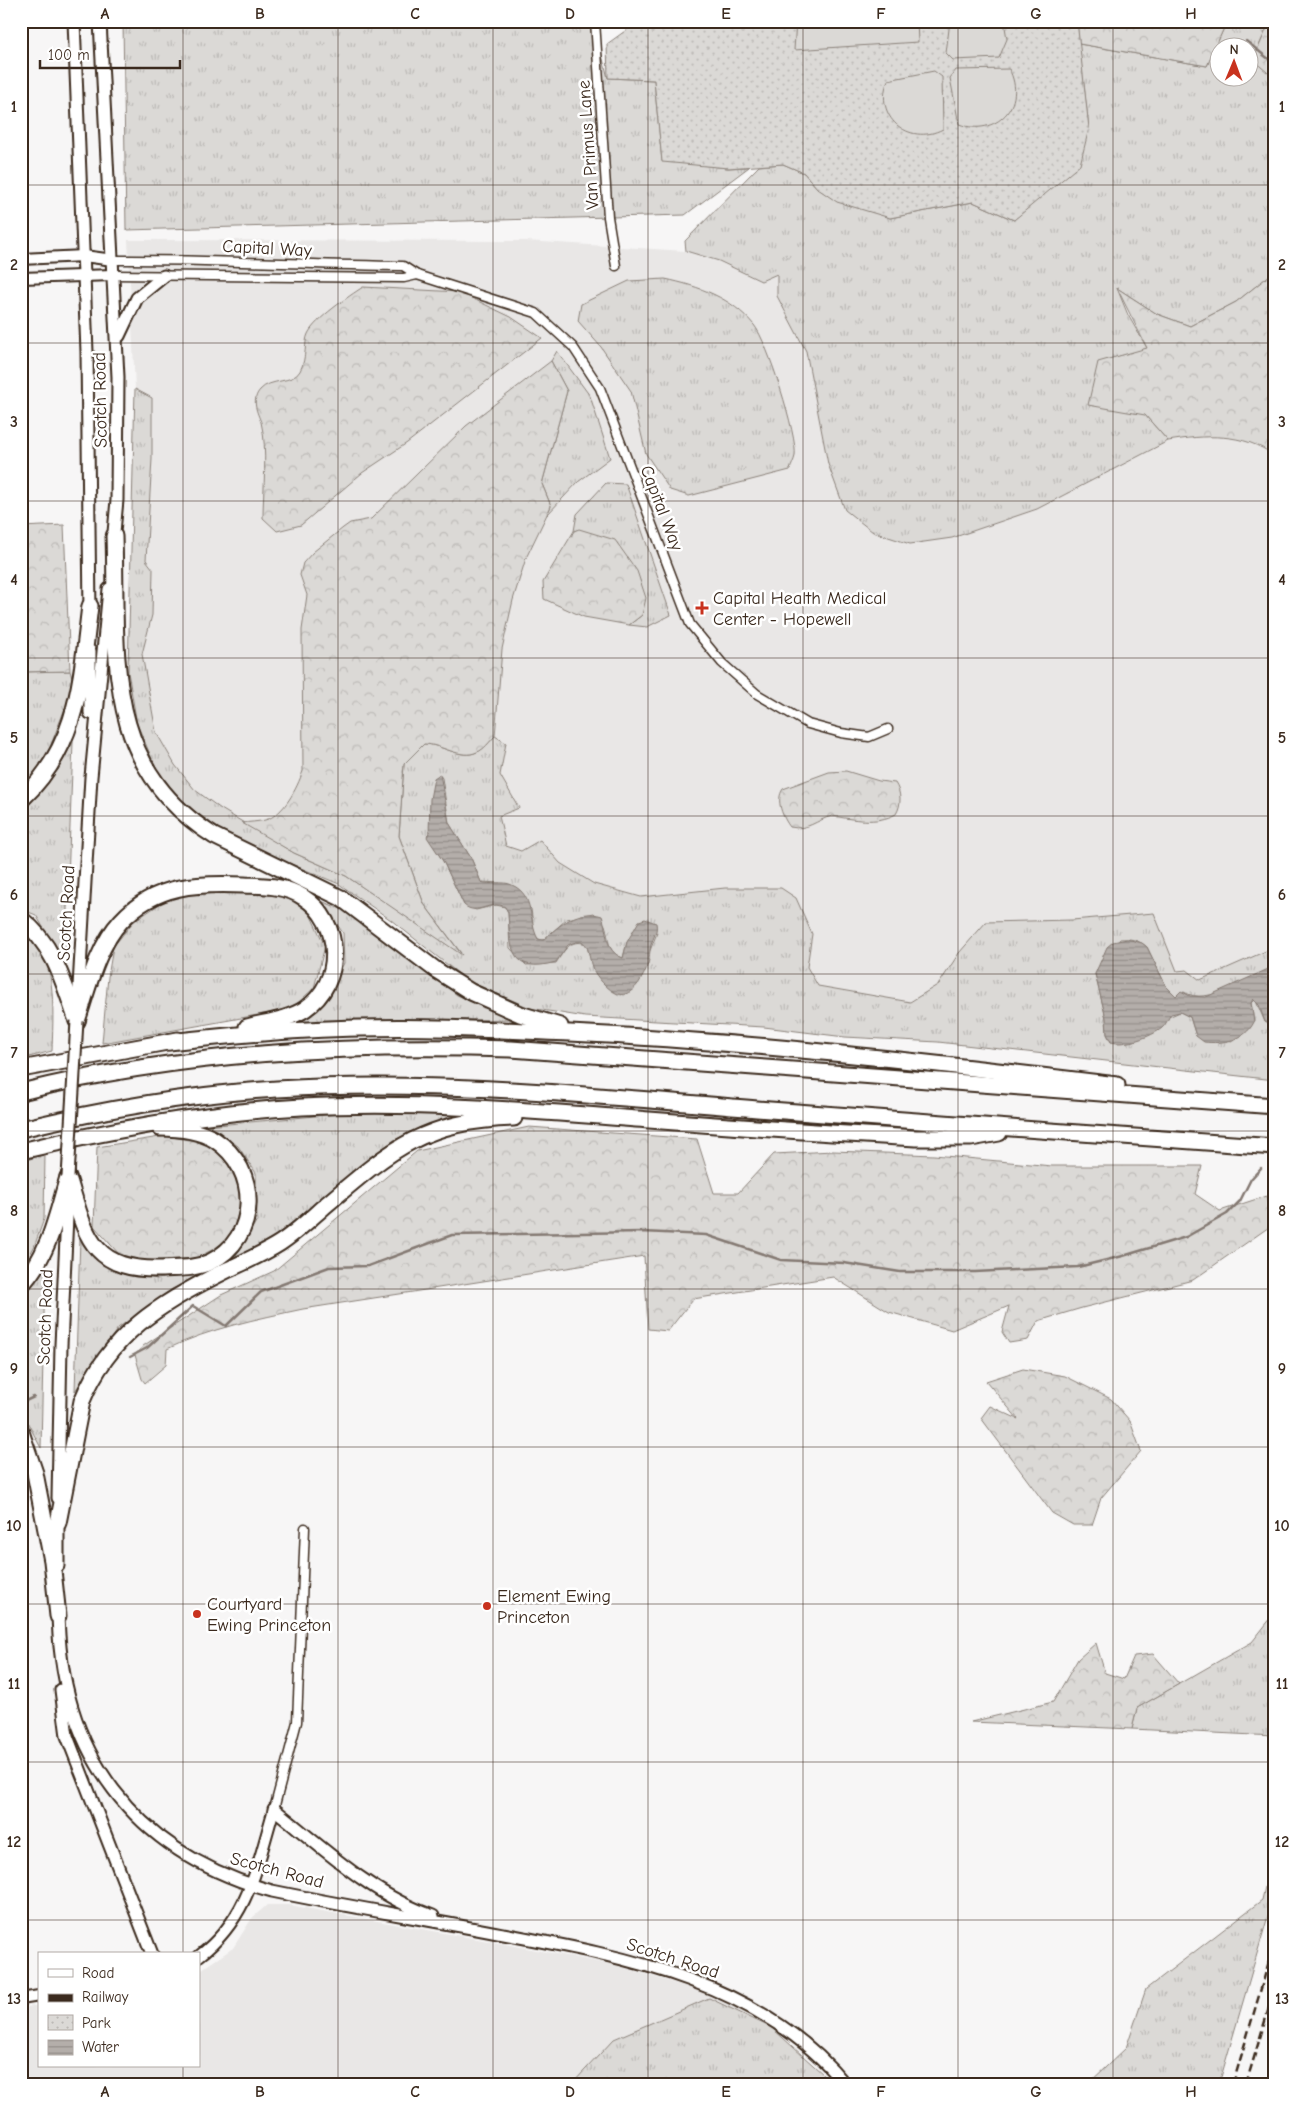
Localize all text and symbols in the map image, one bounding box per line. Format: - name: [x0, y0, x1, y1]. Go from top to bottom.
- text: A: [101, 5, 110, 23]
- text: B: [255, 5, 265, 23]
- text: C: [410, 5, 420, 23]
- text: D: [565, 5, 575, 23]
- text: E: [721, 5, 731, 23]
- text: F: [876, 5, 886, 23]
- text: G: [1030, 5, 1042, 23]
- text: H: [1185, 5, 1197, 23]
- scale bar: [40, 38, 180, 70]
- north arrow: [1208, 38, 1258, 88]
- text: N: [1230, 41, 1239, 58]
- text: 100 m: [48, 46, 90, 64]
- street label: Van Primus Lane: [573, 80, 603, 210]
- text: 1: [11, 98, 17, 116]
- text: 1: [1279, 98, 1285, 116]
- street label: Capital Way: [222, 236, 313, 261]
- text: 2: [10, 256, 18, 274]
- text: 2: [1278, 256, 1286, 274]
- street label: Scotch Road: [89, 352, 112, 448]
- text: 3: [10, 413, 18, 431]
- text: 3: [1278, 413, 1286, 431]
- street label: Capital Way: [636, 463, 688, 555]
- text: 4: [10, 571, 18, 589]
- text: 4: [1278, 571, 1286, 589]
- place label: Capital Health Medical Center - Hopewell: [713, 588, 887, 630]
- marker: Capital Health Medical Center - Hopewell: [695, 601, 709, 615]
- text: 5: [10, 729, 18, 747]
- text: 5: [1278, 729, 1286, 747]
- street label: Scotch Road: [54, 865, 79, 961]
- text: 6: [10, 886, 18, 904]
- text: 6: [1278, 886, 1286, 904]
- text: 7: [10, 1044, 18, 1062]
- text: 7: [1278, 1044, 1286, 1062]
- text: 8: [10, 1202, 18, 1220]
- text: 8: [1278, 1202, 1286, 1220]
- street label: Scotch Road: [33, 1269, 58, 1365]
- text: 9: [10, 1360, 18, 1378]
- text: 9: [1278, 1360, 1286, 1378]
- text: 10: [6, 1517, 22, 1535]
- text: 10: [1274, 1517, 1290, 1535]
- place label: Element Ewing Princeton: [497, 1586, 611, 1628]
- place label: Courtyard Ewing Princeton: [207, 1594, 331, 1636]
- marker: Element Ewing Princeton: [481, 1600, 493, 1612]
- marker: Courtyard Ewing Princeton: [191, 1608, 203, 1620]
- text: 11: [8, 1675, 20, 1693]
- text: 11: [1276, 1675, 1288, 1693]
- text: 12: [7, 1833, 21, 1851]
- text: 12: [1275, 1833, 1289, 1851]
- street label: Scotch Road: [228, 1848, 326, 1893]
- street label: Scotch Road: [624, 1934, 722, 1983]
- legend: [38, 1952, 200, 2068]
- text: Road: [82, 1964, 114, 1982]
- text: Railway: [82, 1988, 129, 2006]
- text: 13: [7, 1990, 21, 2008]
- text: 13: [1275, 1990, 1289, 2008]
- text: Park: [82, 2014, 111, 2032]
- text: Water: [82, 2038, 119, 2056]
- text: A: [101, 2083, 110, 2101]
- text: B: [255, 2083, 265, 2101]
- text: C: [410, 2083, 420, 2101]
- text: D: [565, 2083, 575, 2101]
- text: E: [721, 2083, 731, 2101]
- text: F: [876, 2083, 886, 2101]
- text: G: [1030, 2083, 1042, 2101]
- text: H: [1185, 2083, 1197, 2101]

